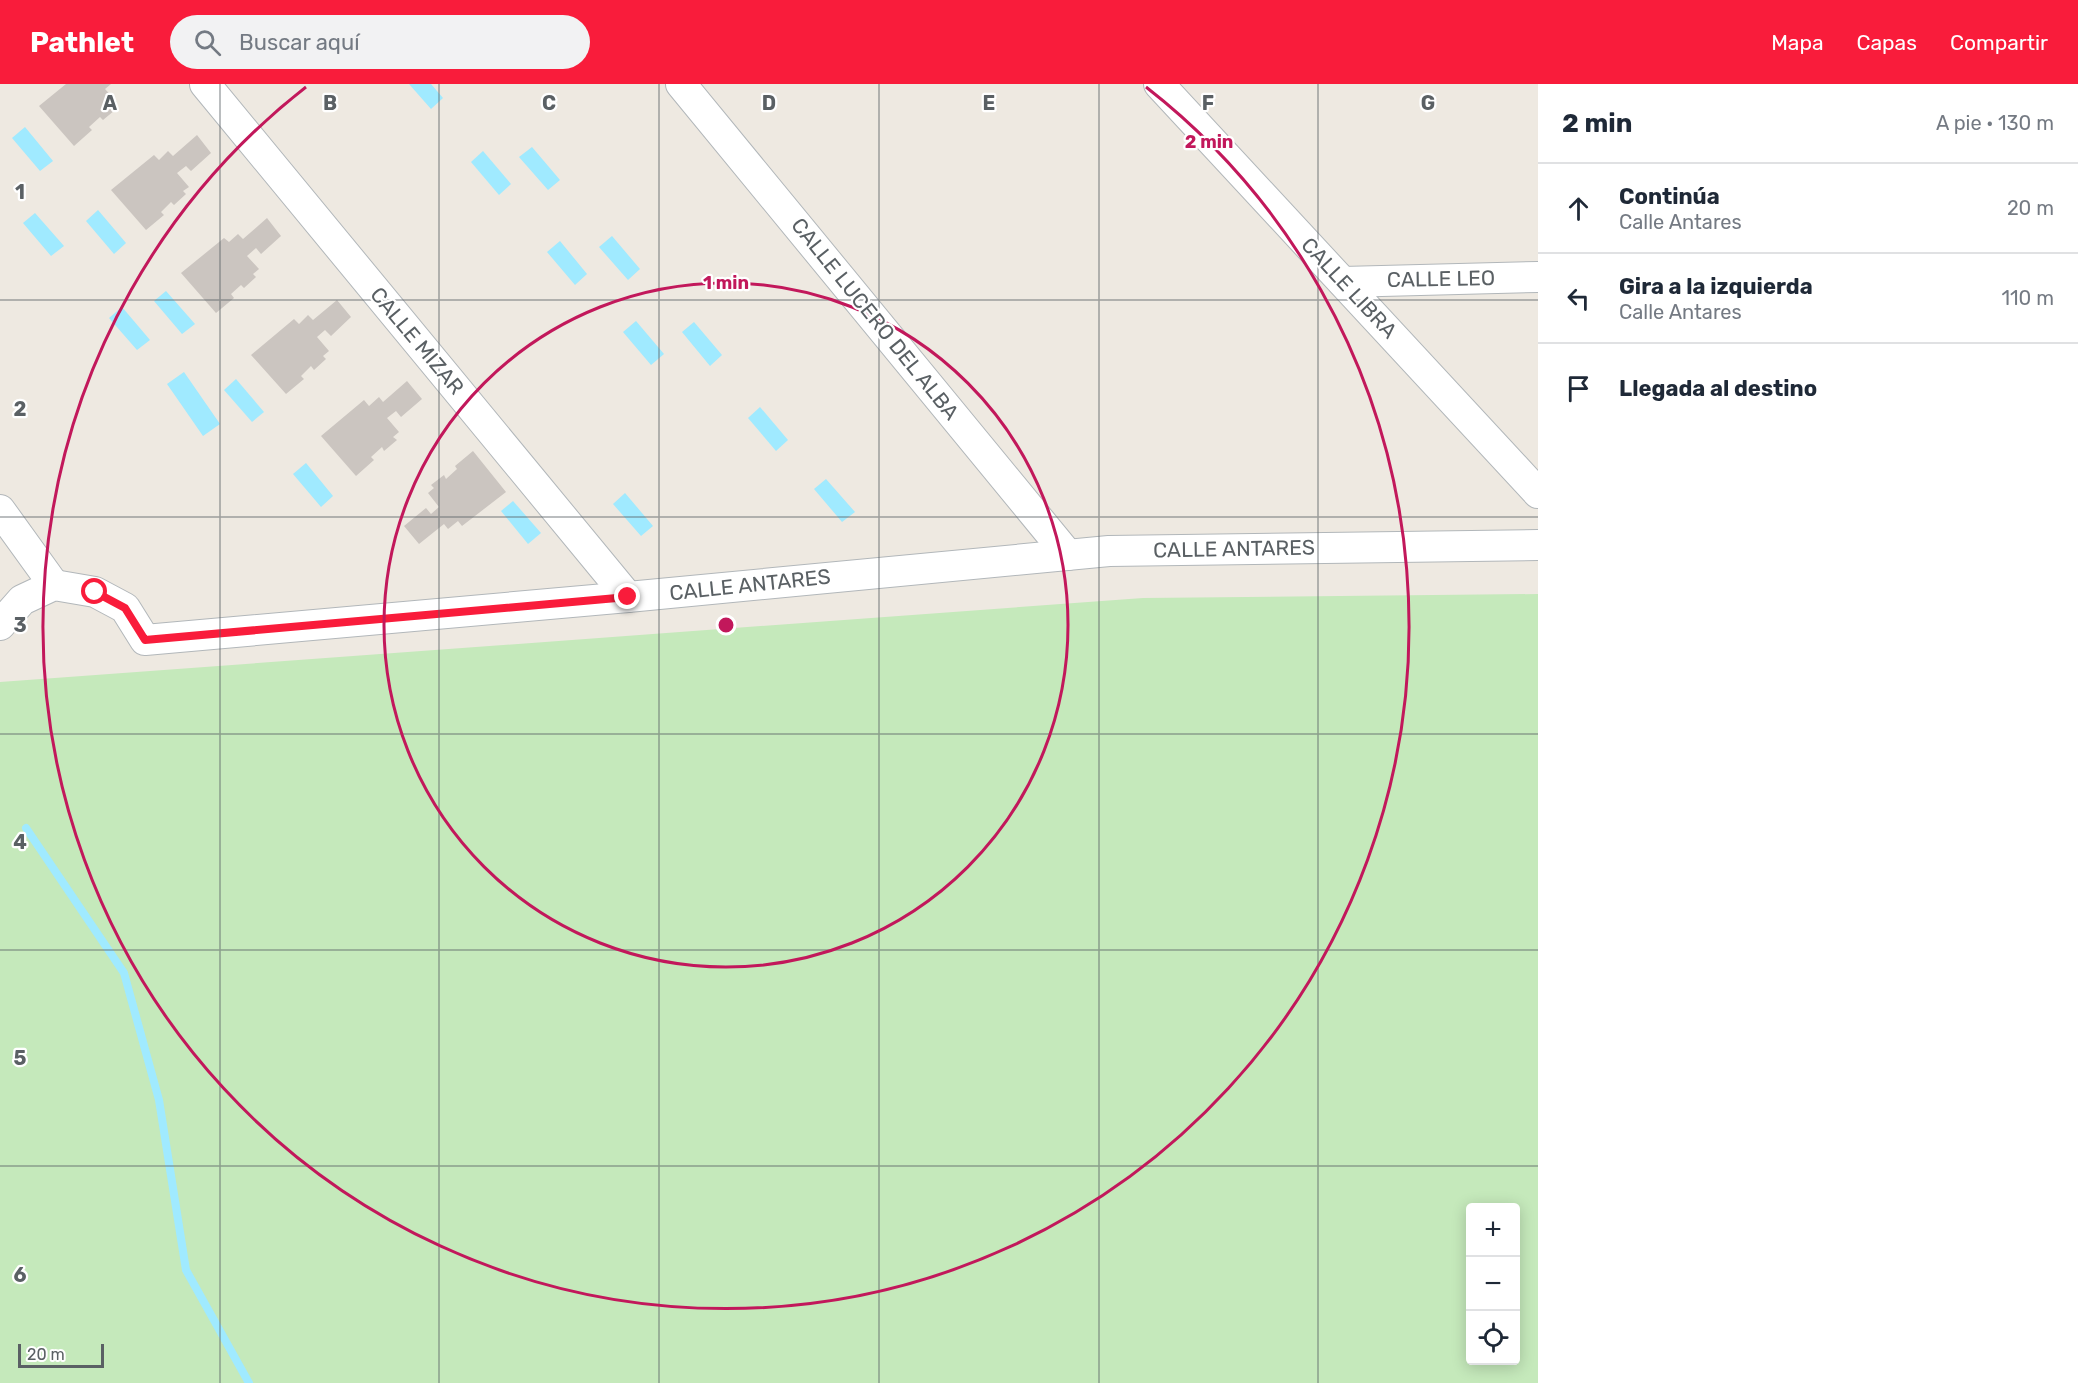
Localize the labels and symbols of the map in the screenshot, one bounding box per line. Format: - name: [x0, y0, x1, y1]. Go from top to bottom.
- text: A: [103, 91, 118, 115]
- text: B: [323, 91, 337, 115]
- text: C: [542, 91, 556, 115]
- text: D: [762, 91, 776, 115]
- text: E: [983, 91, 995, 115]
- text: F: [1202, 91, 1214, 115]
- text: G: [1421, 91, 1435, 115]
- text: 2 min: [1185, 131, 1233, 153]
- text: 1: [15, 180, 25, 204]
- street label: CALLE LUCERO DEL ALBA: [786, 213, 964, 425]
- street label: CALLE LIBRA: [1296, 232, 1402, 343]
- street label: CALLE LEO: [1387, 265, 1495, 292]
- text: 1 min: [703, 272, 749, 294]
- street label: CALLE MIZAR: [365, 282, 469, 399]
- text: 2: [14, 397, 27, 421]
- street label: CALLE ANTARES: [1153, 535, 1315, 562]
- street label: CALLE ANTARES: [668, 564, 832, 605]
- route start: [81, 578, 107, 604]
- route end: [614, 583, 640, 609]
- text: 3: [13, 613, 27, 637]
- centre of rings: [716, 615, 736, 635]
- text: 4: [13, 830, 27, 854]
- text: 5: [14, 1046, 27, 1070]
- text: 6: [13, 1263, 27, 1287]
- scale bar: [18, 1341, 104, 1368]

